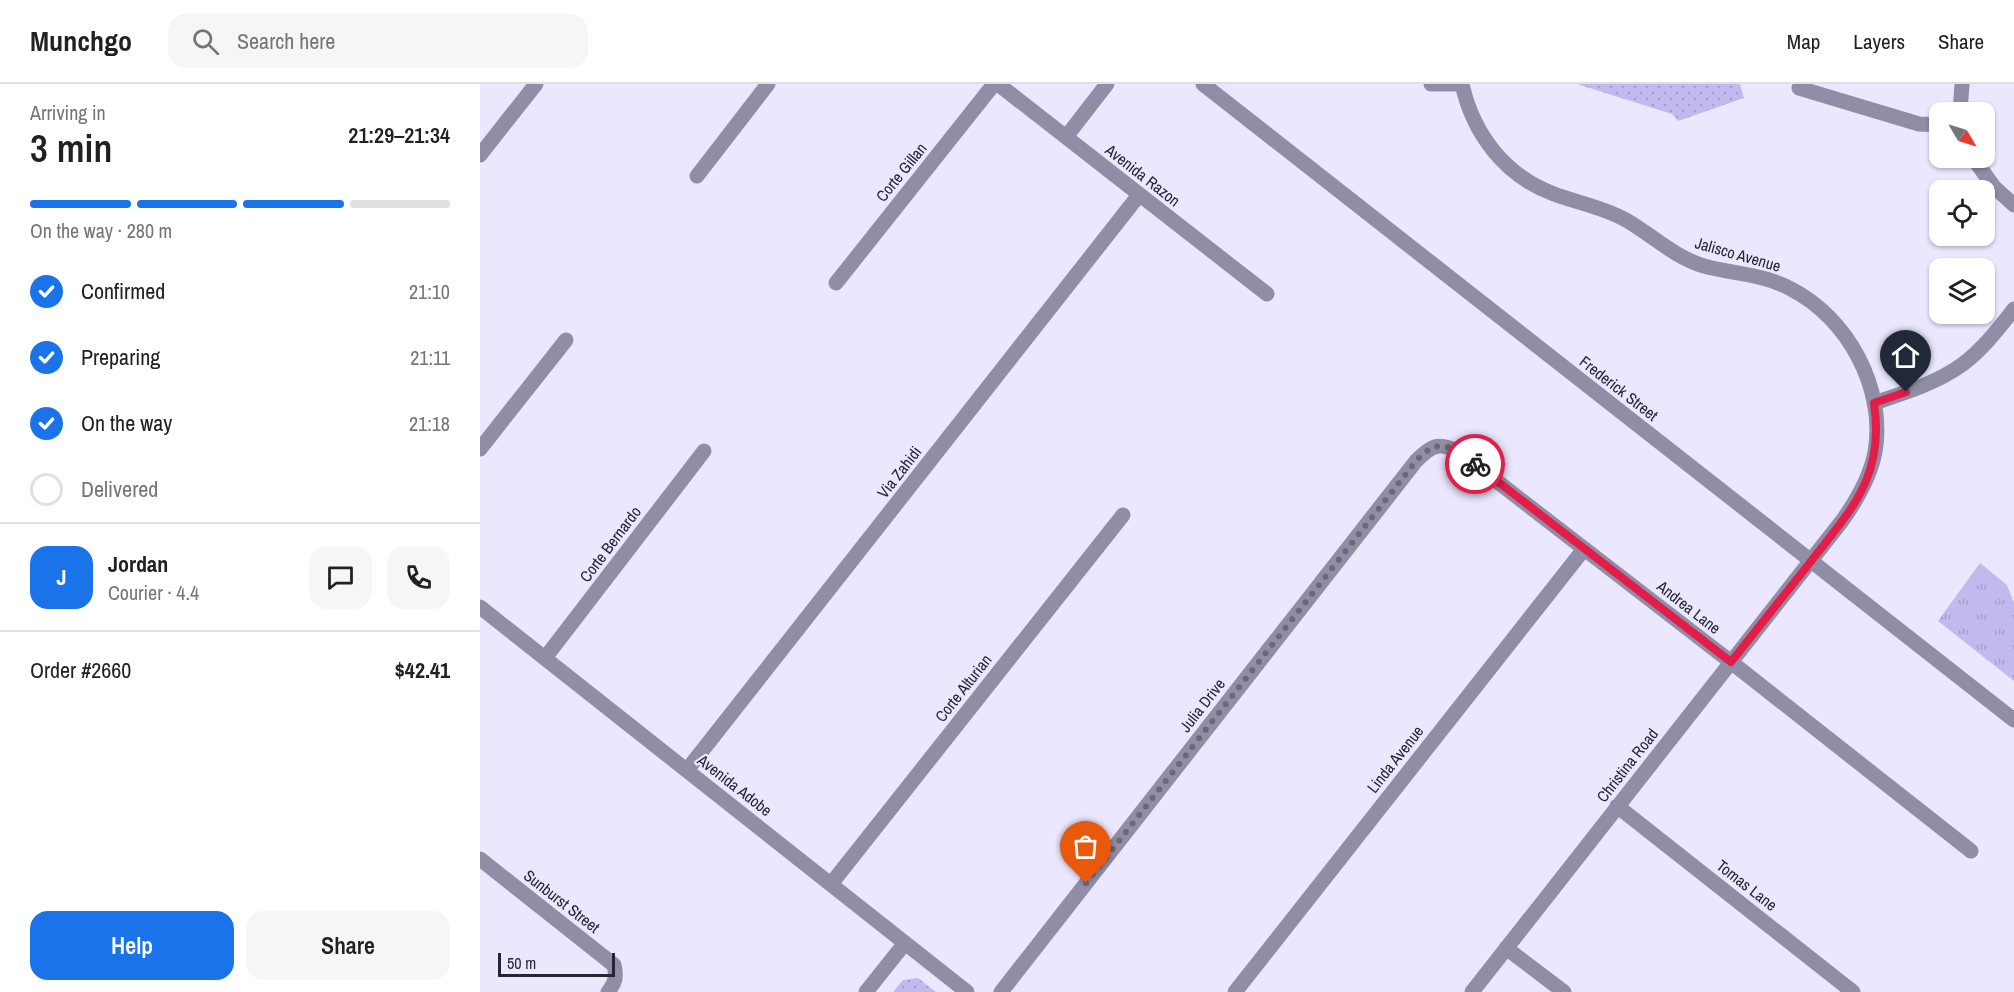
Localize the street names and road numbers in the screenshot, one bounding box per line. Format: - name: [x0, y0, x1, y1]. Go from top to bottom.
- street label: Corte Gillan: [870, 138, 932, 206]
- street label: Avenida Razon: [1100, 138, 1185, 211]
- street label: Jalisco Avenue: [1693, 231, 1783, 277]
- street label: Frederick Street: [1575, 350, 1663, 426]
- street label: Via Zahidi: [872, 441, 926, 503]
- street label: Corte Bernardo: [574, 502, 646, 586]
- street label: Andrea Lane: [1652, 575, 1725, 639]
- street label: Corte Alturian: [930, 650, 996, 726]
- street label: Julia Drive: [1174, 674, 1230, 736]
- street label: Linda Avenue: [1362, 721, 1428, 797]
- street label: Christina Road: [1591, 723, 1663, 807]
- street label: Avenida Adobe: [692, 748, 777, 821]
- street label: Tomas Lane: [1712, 854, 1782, 916]
- street label: Sunburst Street: [519, 864, 605, 938]

